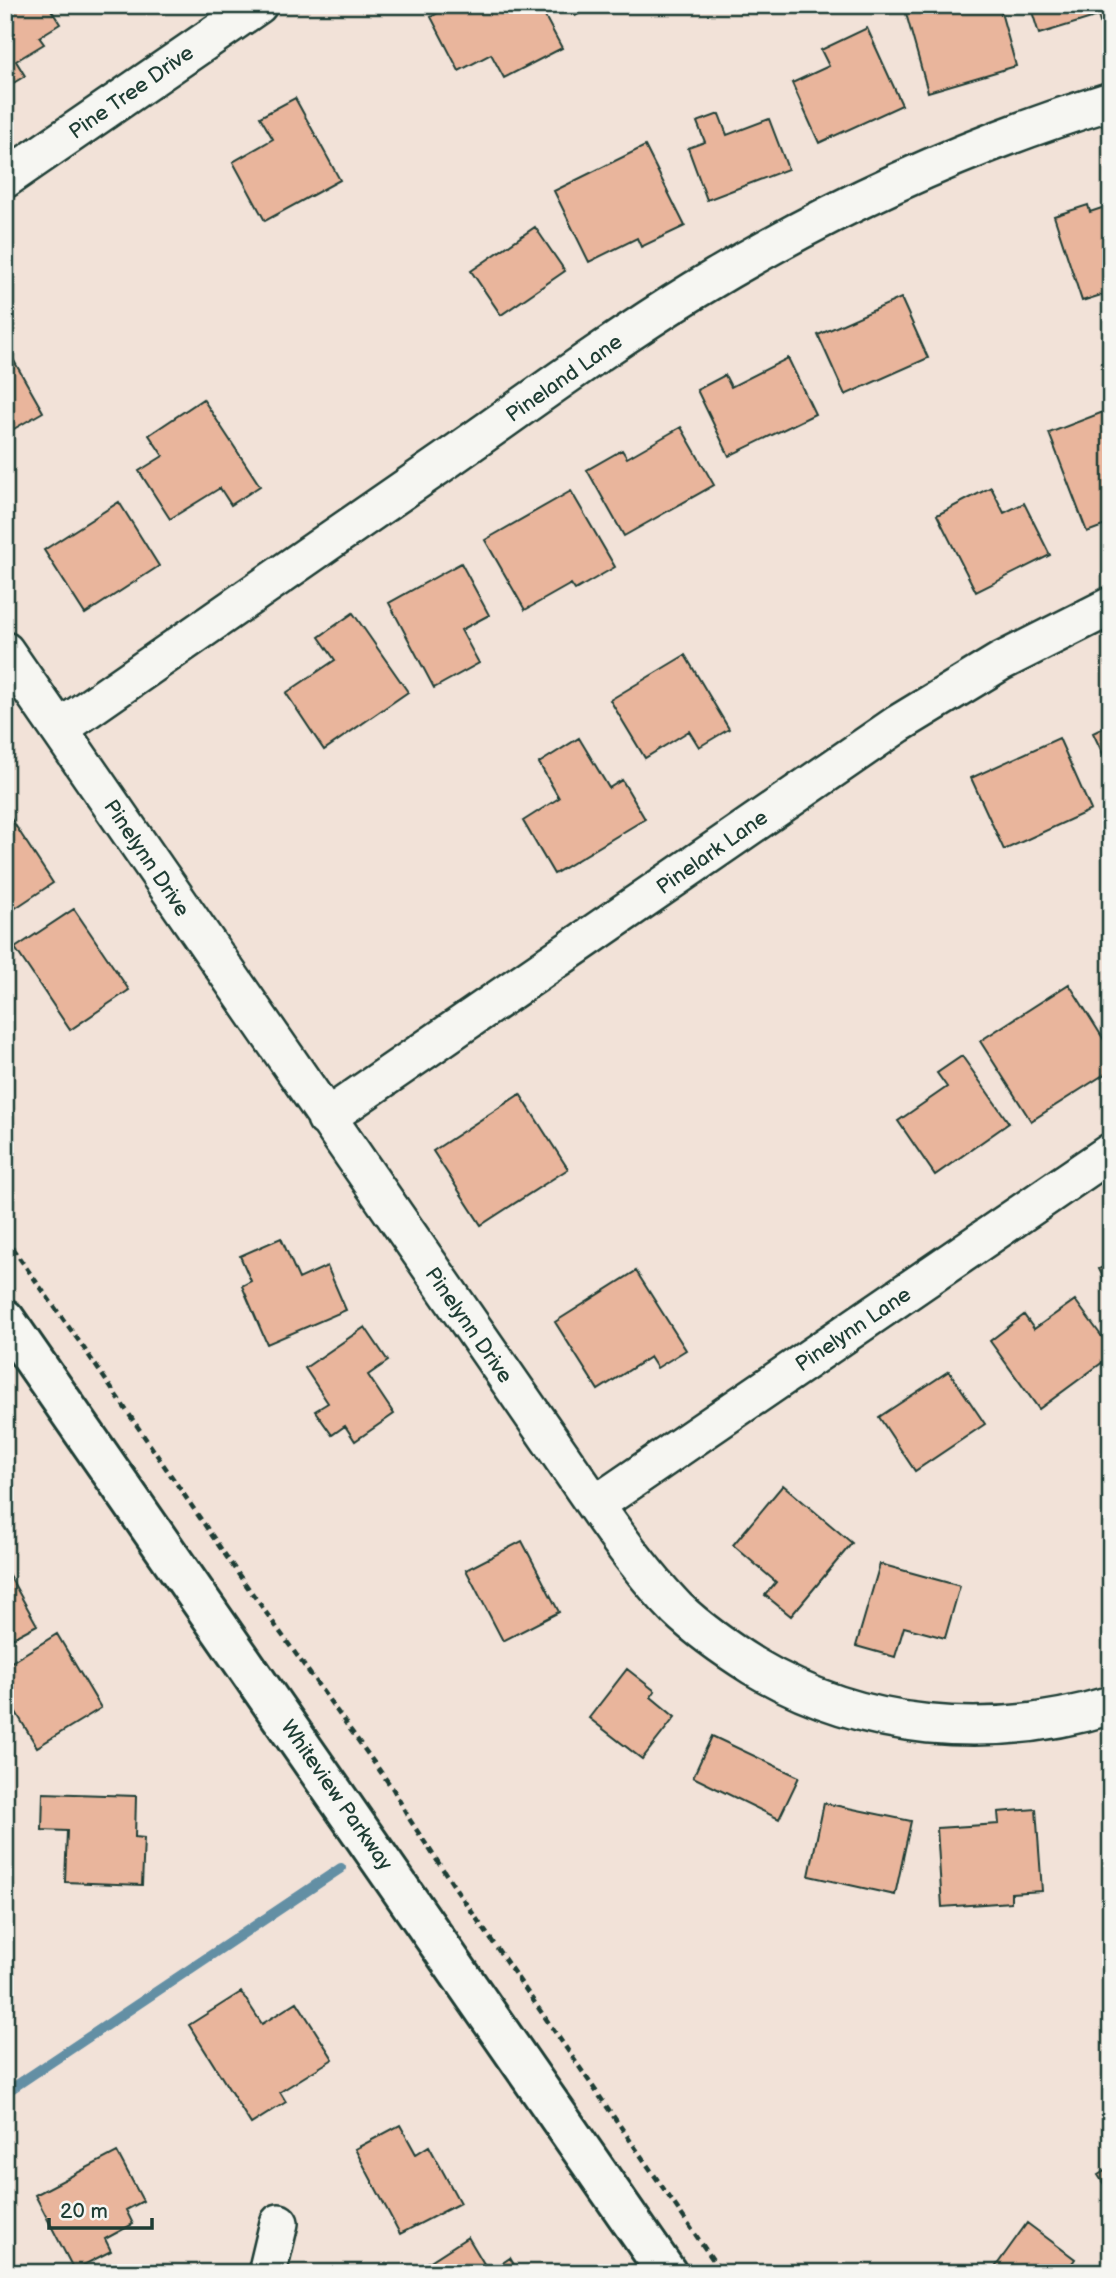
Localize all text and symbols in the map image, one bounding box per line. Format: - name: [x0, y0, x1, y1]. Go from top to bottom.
- street label: Pine Tree Drive: [64, 40, 198, 145]
- street label: Pineland Lane: [501, 329, 627, 428]
- street label: Pinelynn Drive: [98, 795, 195, 921]
- street label: Pinelark Lane: [652, 805, 773, 900]
- street label: Pinelynn Drive: [420, 1263, 518, 1388]
- street label: Pinelynn Lane: [791, 1282, 916, 1377]
- street label: Whiteview Parkway: [275, 1715, 398, 1876]
- scale bar: [49, 2187, 152, 2231]
- text: 20 m: [60, 2199, 108, 2224]

